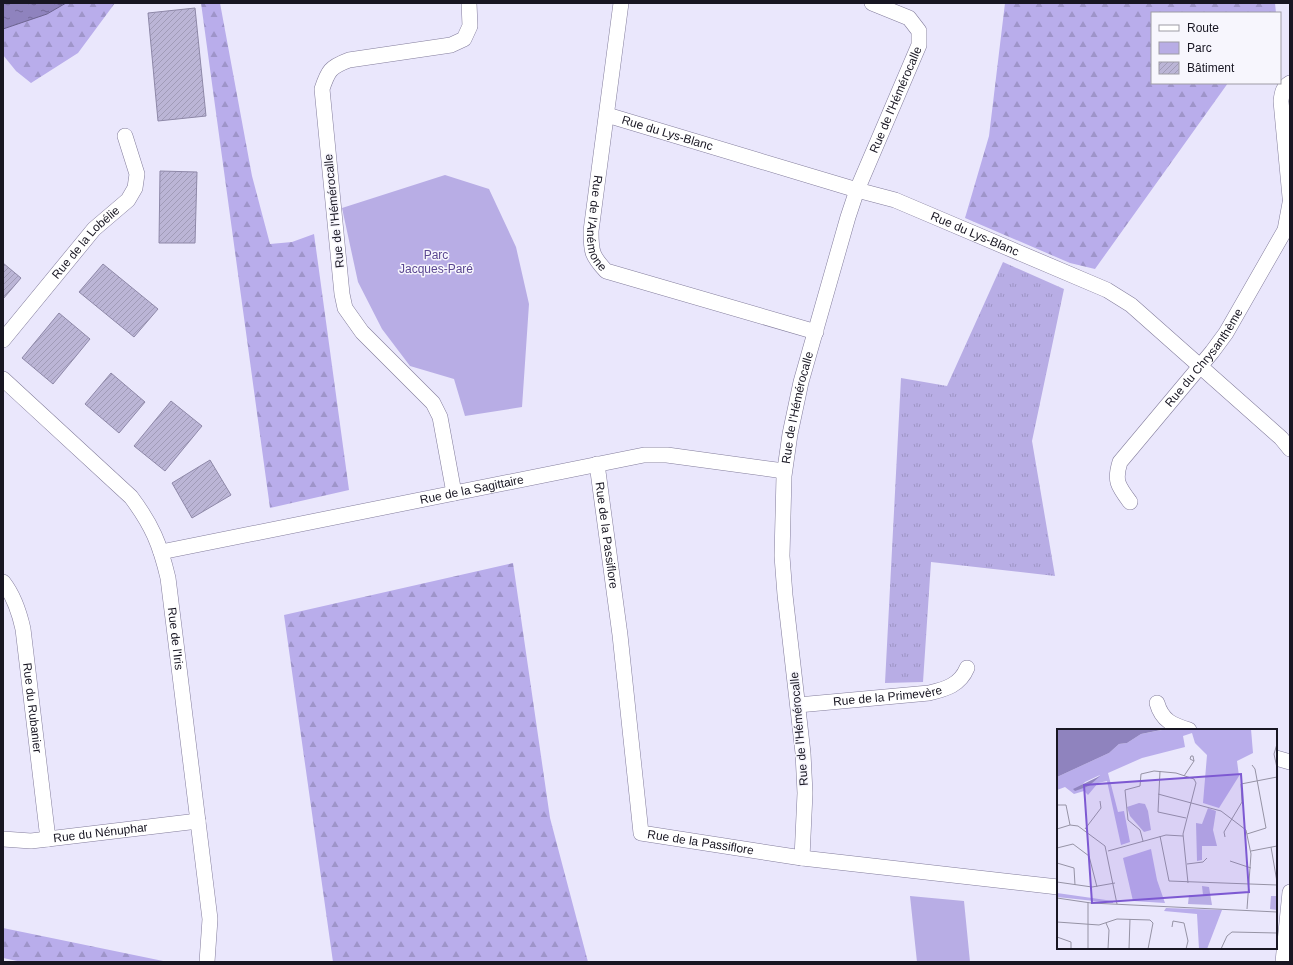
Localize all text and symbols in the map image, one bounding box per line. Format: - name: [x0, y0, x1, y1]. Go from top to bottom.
- legend: [1151, 12, 1281, 84]
- text: Route: [1187, 21, 1219, 35]
- text: Parc: [1187, 41, 1212, 55]
- street label: Rue de l'Hémérocalle: [867, 44, 925, 155]
- text: Bâtiment: [1187, 61, 1235, 75]
- street label: Rue du Lys-Blanc: [620, 113, 715, 153]
- street label: Rue de l'Hémérocalle: [321, 153, 347, 269]
- street label: Rue de l'Anémone: [584, 174, 610, 274]
- street label: Rue de la Lobélie: [49, 203, 123, 282]
- street label: Rue du Lys-Blanc: [929, 209, 1021, 259]
- park label: Parc Jacques-Paré: [399, 248, 473, 276]
- street label: Rue du Chrysanthème: [1162, 306, 1246, 410]
- street label: Rue de l'Hémérocalle: [779, 350, 816, 465]
- street label: Rue de la Sagittaire: [419, 472, 525, 507]
- street label: Rue de la Passiflore: [592, 481, 621, 590]
- street label: Rue de l'Iris: [165, 606, 186, 671]
- street label: Rue du Rubanier: [20, 662, 45, 754]
- street label: Rue de l'Hémérocalle: [787, 671, 811, 787]
- street label: Rue de la Primevère: [832, 683, 944, 709]
- inset map: [1057, 729, 1277, 949]
- street label: Rue du Nénuphar: [52, 820, 148, 845]
- street label: Rue de la Passiflore: [646, 827, 755, 857]

